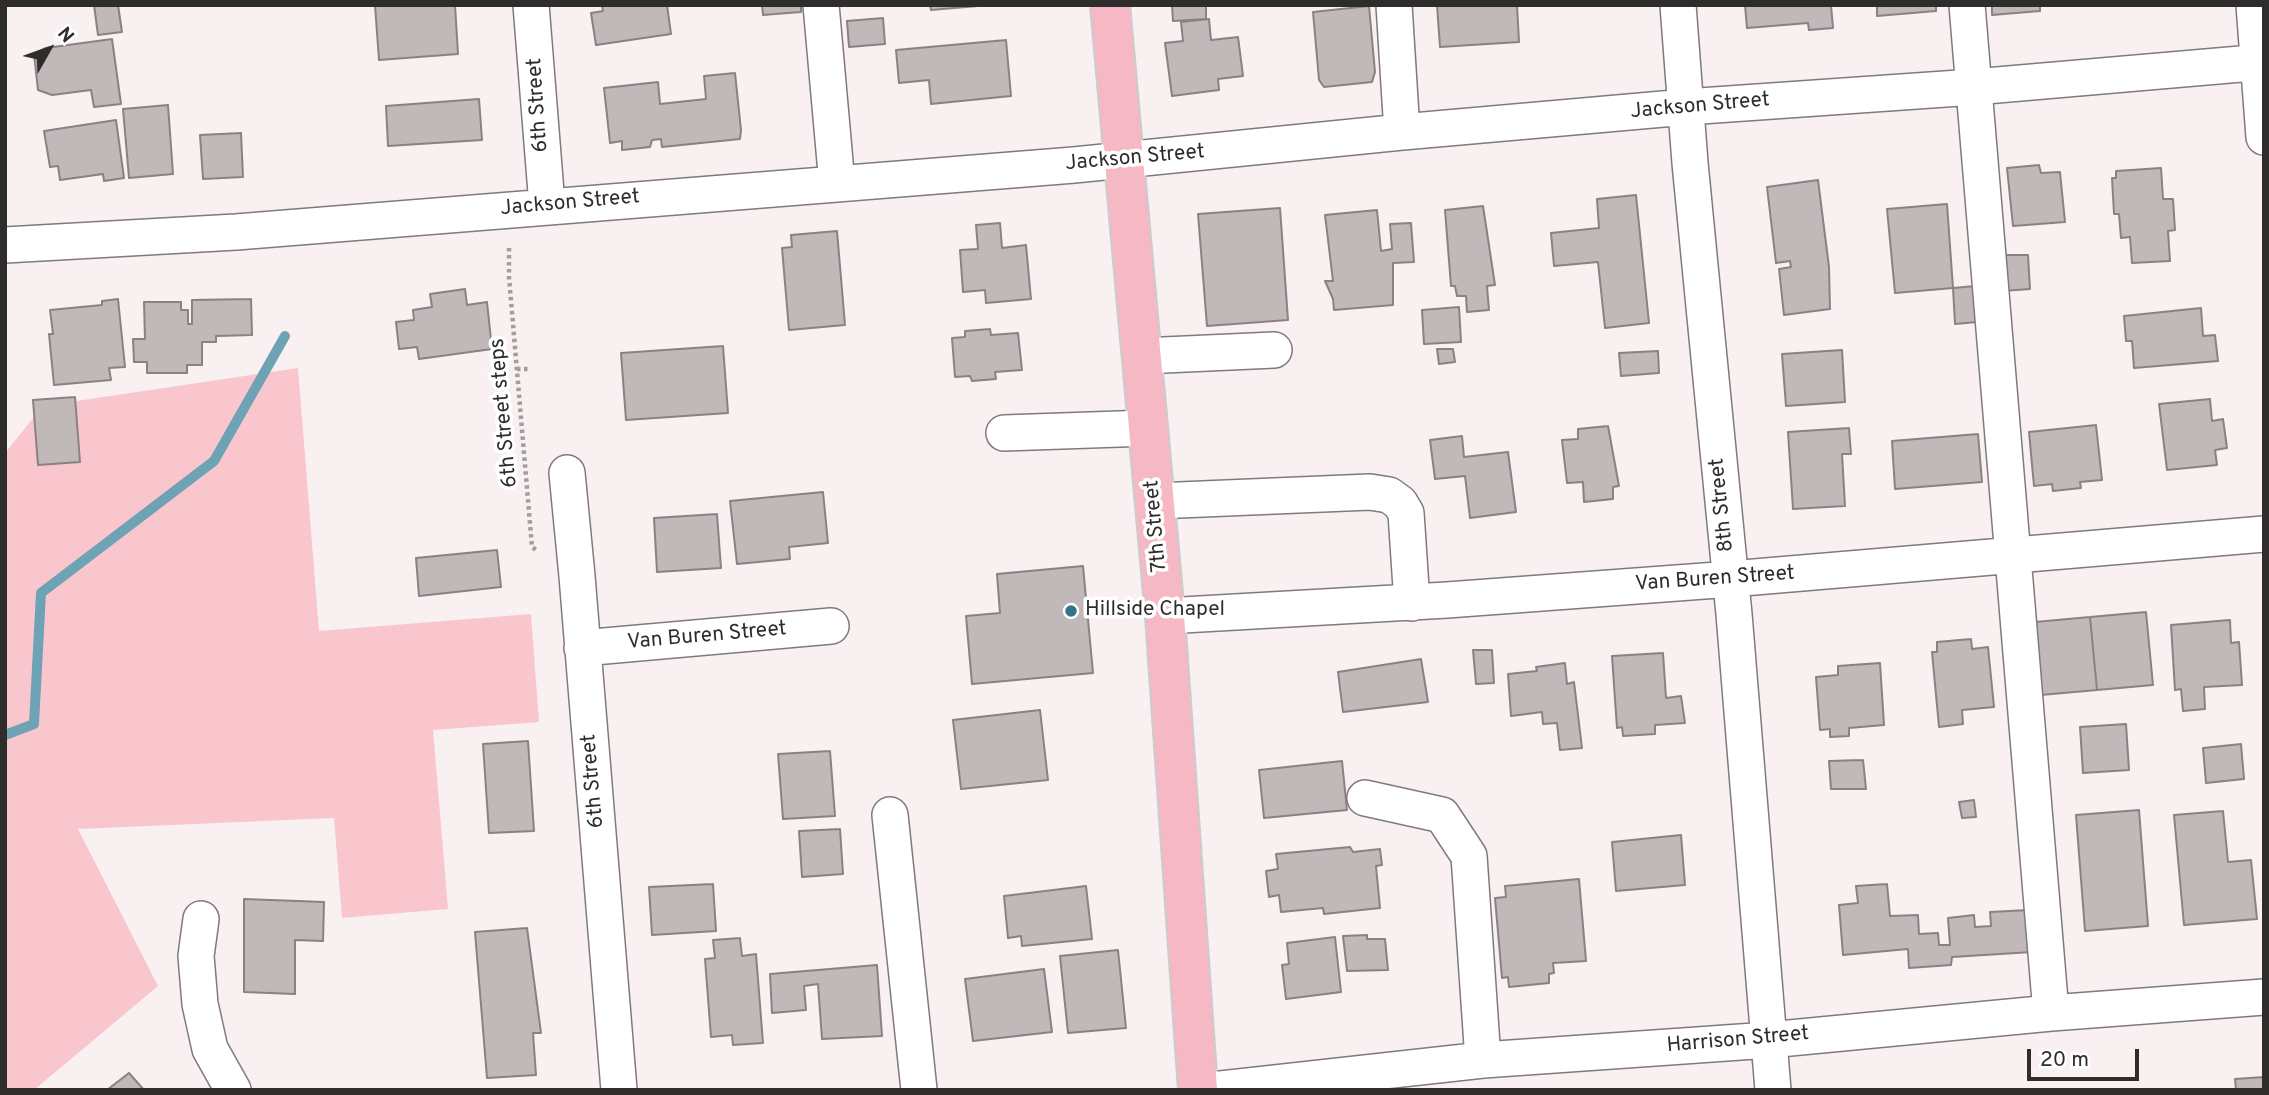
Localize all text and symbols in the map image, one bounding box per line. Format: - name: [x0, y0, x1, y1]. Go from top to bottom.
- north arrow: [14, 14, 84, 84]
- text: N: [52, 23, 79, 48]
- street label: 6th Street: [523, 57, 555, 153]
- street label: Jackson Street: [1629, 88, 1771, 126]
- street label: Jackson Street: [1064, 140, 1206, 178]
- street label: Jackson Street: [499, 185, 641, 223]
- street label: 6th Street steps: [486, 337, 524, 489]
- street label: 8th Street: [1706, 457, 1740, 553]
- street label: 7th Street: [1140, 479, 1174, 573]
- street label: Van Buren Street: [1634, 562, 1796, 598]
- place label: Hillside Chapel: [1085, 598, 1225, 624]
- marker: Hillside Chapel: [1063, 603, 1079, 619]
- street label: Van Buren Street: [626, 617, 788, 657]
- street label: 6th Street: [577, 733, 611, 829]
- street label: Harrison Street: [1666, 1022, 1810, 1060]
- scale bar: [2031, 1036, 2143, 1080]
- text: 20 m: [2040, 1047, 2089, 1074]

